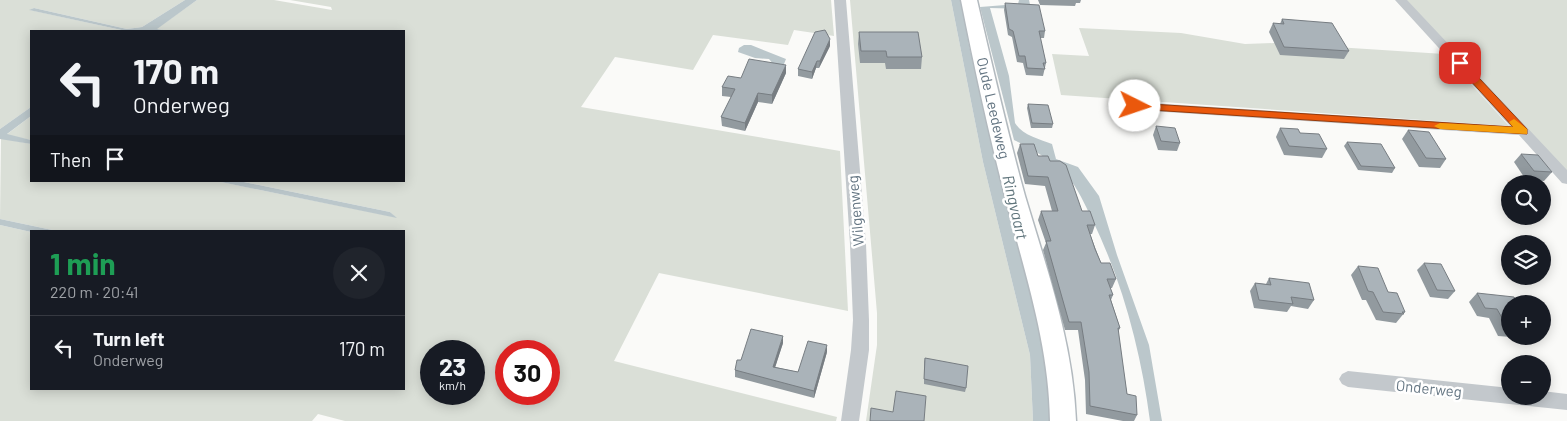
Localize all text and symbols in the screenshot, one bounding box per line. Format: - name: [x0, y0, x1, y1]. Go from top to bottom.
- pin: [1439, 42, 1481, 84]
- text: 170 m: [133, 49, 219, 91]
- icon: arrive: [1446, 49, 1474, 77]
- icon: left: [50, 50, 115, 115]
- street label: Oude Leedeweg: [974, 55, 1014, 161]
- position arrow: [1108, 79, 1160, 131]
- text: Onderweg: [133, 91, 230, 117]
- icon: arrive: [101, 145, 129, 173]
- text: Then: [50, 148, 91, 171]
- water label: Ringvaart: [999, 173, 1033, 241]
- street label: Wilgenweg: [843, 175, 867, 247]
- map controls: [1501, 175, 1551, 405]
- button: search: [1501, 175, 1551, 225]
- button: layers: [1501, 235, 1551, 285]
- text: 1 min: [50, 245, 116, 281]
- button: close: [333, 247, 385, 299]
- text: 220 m · 20:41: [50, 282, 138, 301]
- button: +: [1501, 295, 1551, 345]
- text: Turn left: [93, 327, 164, 350]
- icon: left: [50, 334, 78, 362]
- text: 170 m: [339, 337, 385, 360]
- speed limit sign: 30: [495, 340, 560, 405]
- text: Onderweg: [93, 350, 163, 369]
- text: 23: [439, 351, 466, 381]
- button: −: [1501, 355, 1551, 405]
- street label: Onderweg: [1395, 376, 1463, 400]
- text: km/h: [439, 378, 466, 392]

